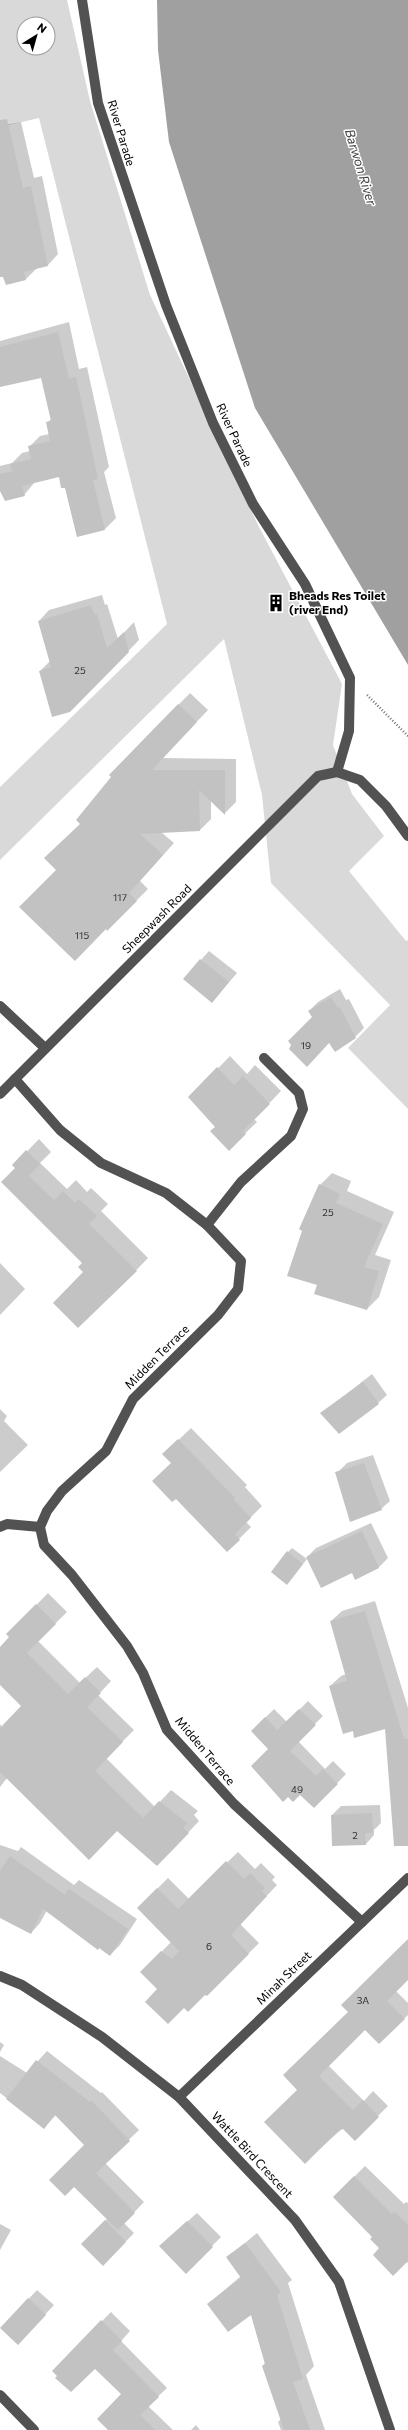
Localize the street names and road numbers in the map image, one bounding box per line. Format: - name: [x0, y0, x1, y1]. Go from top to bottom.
- street label: River Parade: [105, 98, 139, 168]
- street label: River Parade: [214, 401, 256, 469]
- street label: Sheepwash Road: [119, 881, 194, 956]
- street label: Midden Terrace: [121, 1321, 191, 1391]
- street label: Midden Terrace: [173, 1713, 238, 1787]
- street label: Minah Street: [253, 1948, 314, 2007]
- street label: Wattle Bird Crescent: [209, 2108, 296, 2200]

